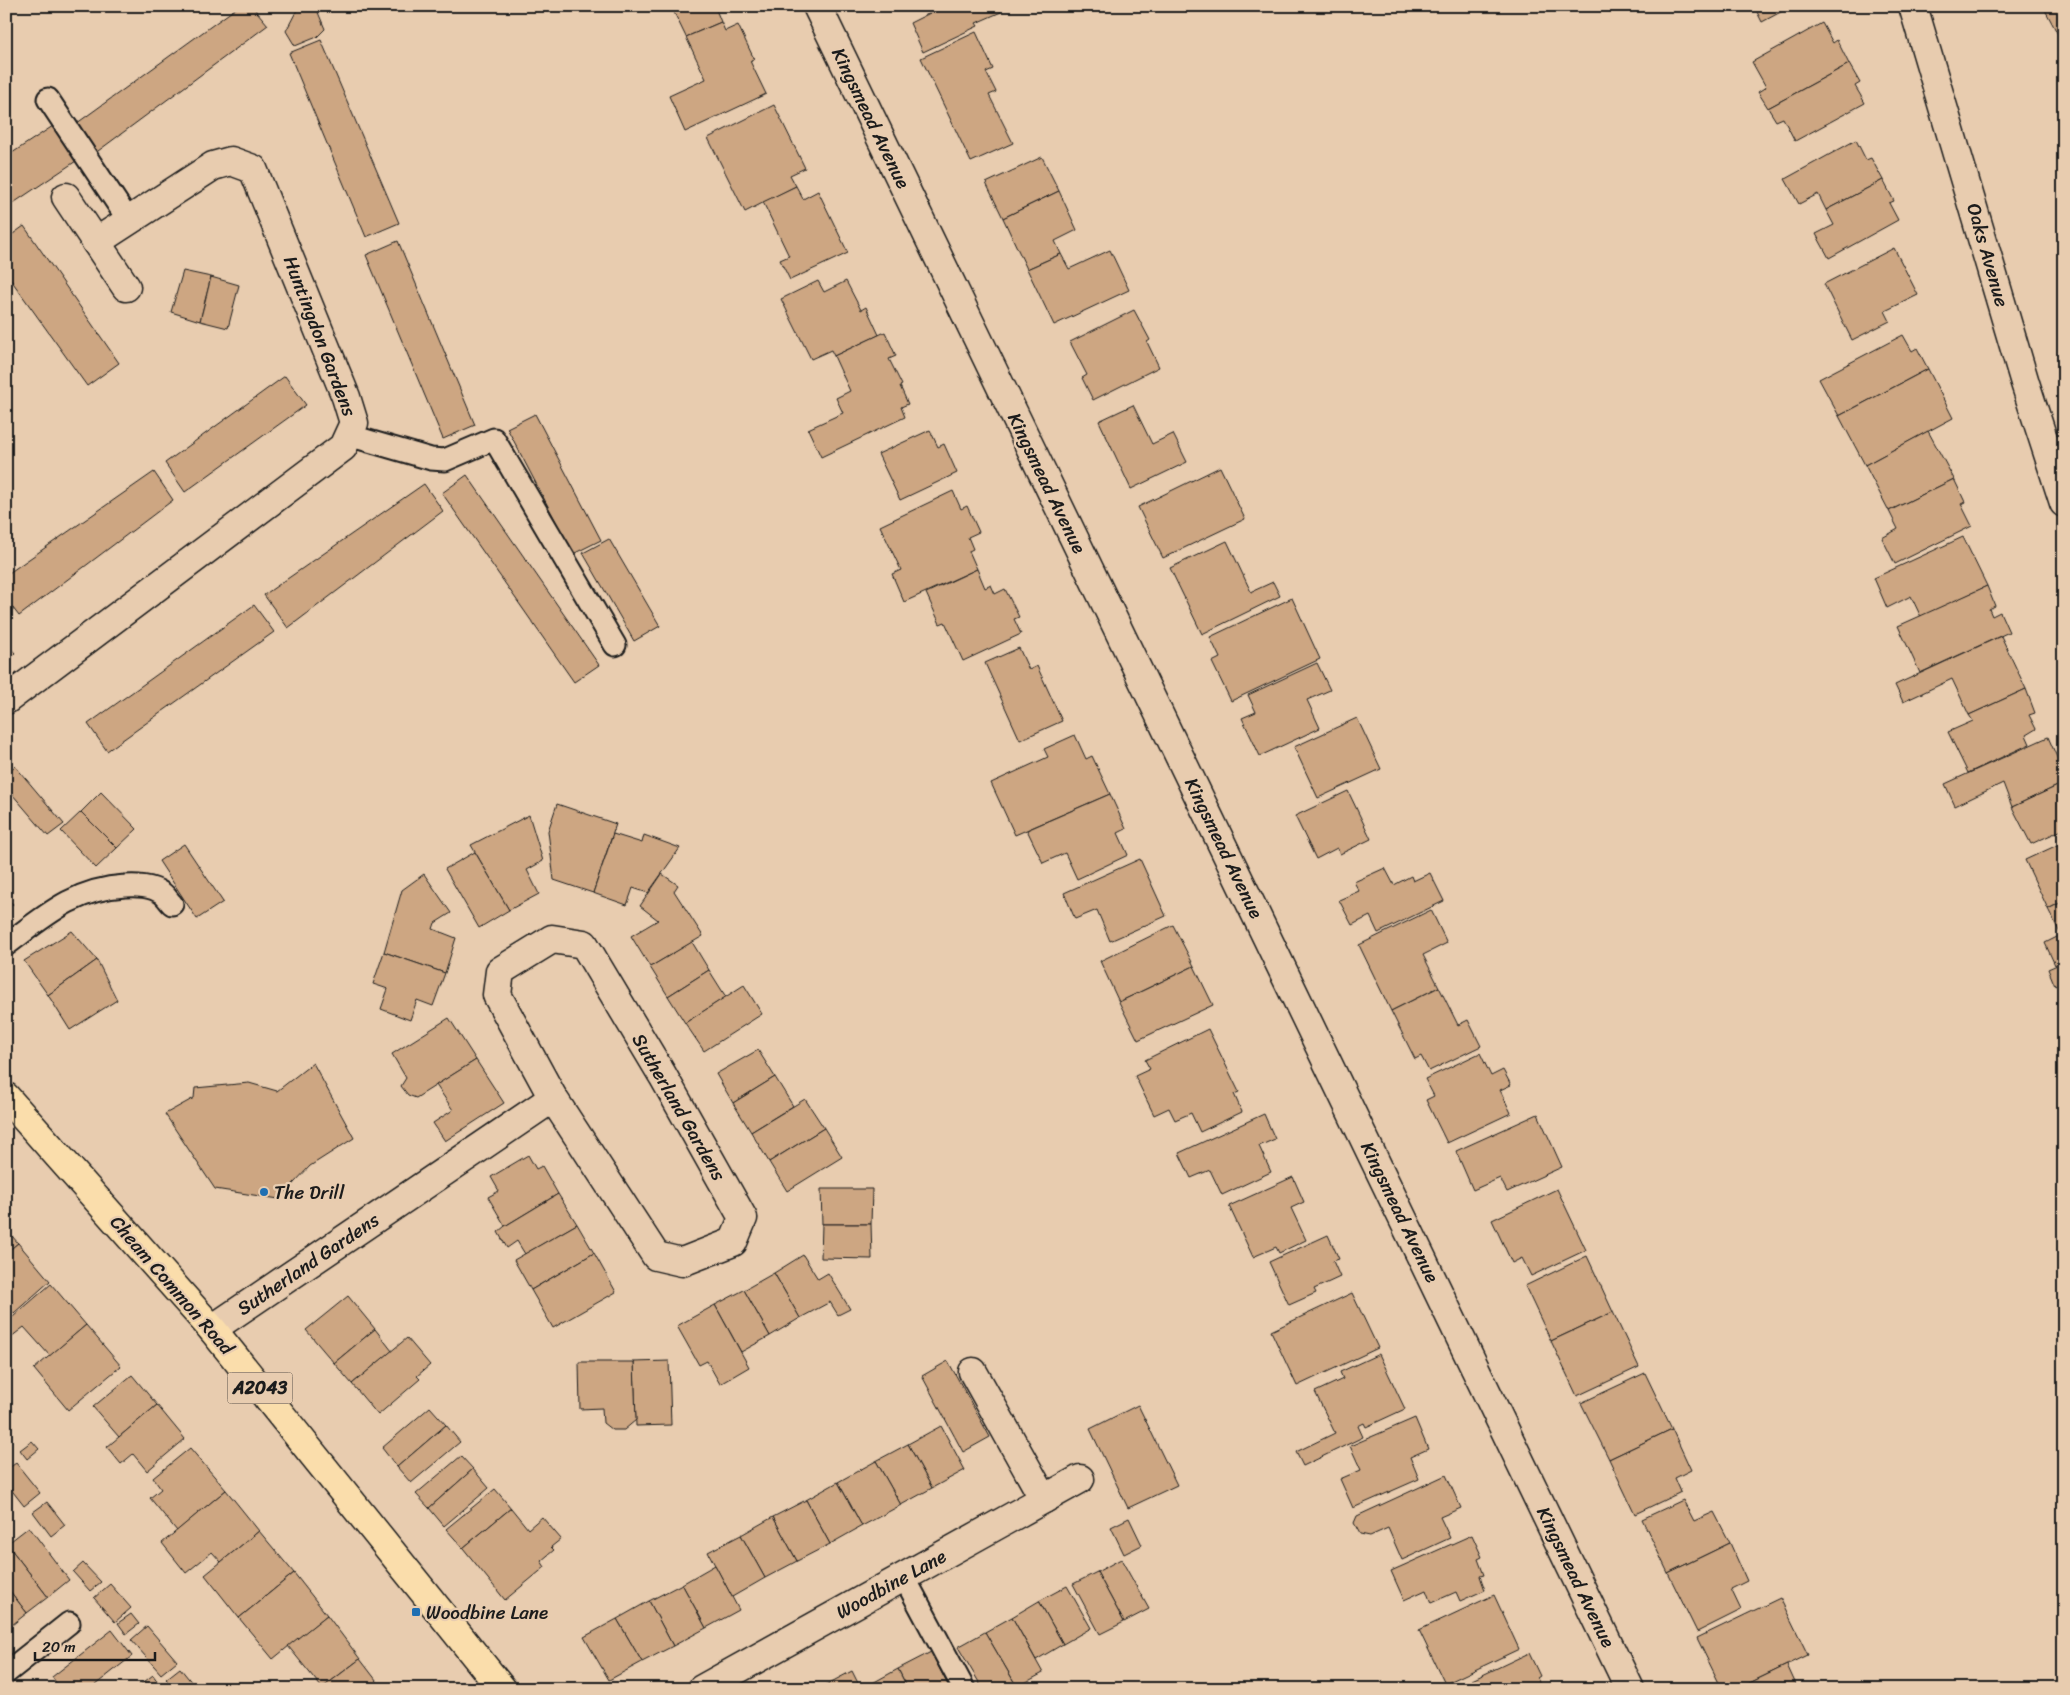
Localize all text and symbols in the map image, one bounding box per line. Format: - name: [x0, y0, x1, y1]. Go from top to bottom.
- street label: Kingsmead Avenue: [822, 42, 920, 194]
- street label: Oaks Avenue: [1957, 199, 2019, 311]
- street label: Huntingdon Gardens: [274, 251, 366, 422]
- street label: Kingsmead Avenue: [998, 407, 1096, 559]
- street label: Kingsmead Avenue: [1175, 772, 1273, 924]
- street label: Sutherland Gardens: [623, 1027, 735, 1187]
- street label: Kingsmead Avenue: [1351, 1136, 1449, 1288]
- place label: The Drill: [274, 1176, 345, 1209]
- marker: The Drill: [258, 1186, 270, 1198]
- street label: Sutherland Gardens: [230, 1204, 386, 1324]
- street label: Cheam Common Road: [102, 1208, 244, 1364]
- road number: A2043: [228, 1372, 292, 1404]
- street label: Kingsmead Avenue: [1527, 1501, 1625, 1653]
- street label: Woodbine Lane: [830, 1540, 952, 1628]
- place label: Woodbine Lane: [426, 1596, 548, 1629]
- marker: Woodbine Lane: [410, 1606, 422, 1618]
- scale bar: [35, 1630, 155, 1662]
- text: 20 m: [42, 1634, 76, 1660]

